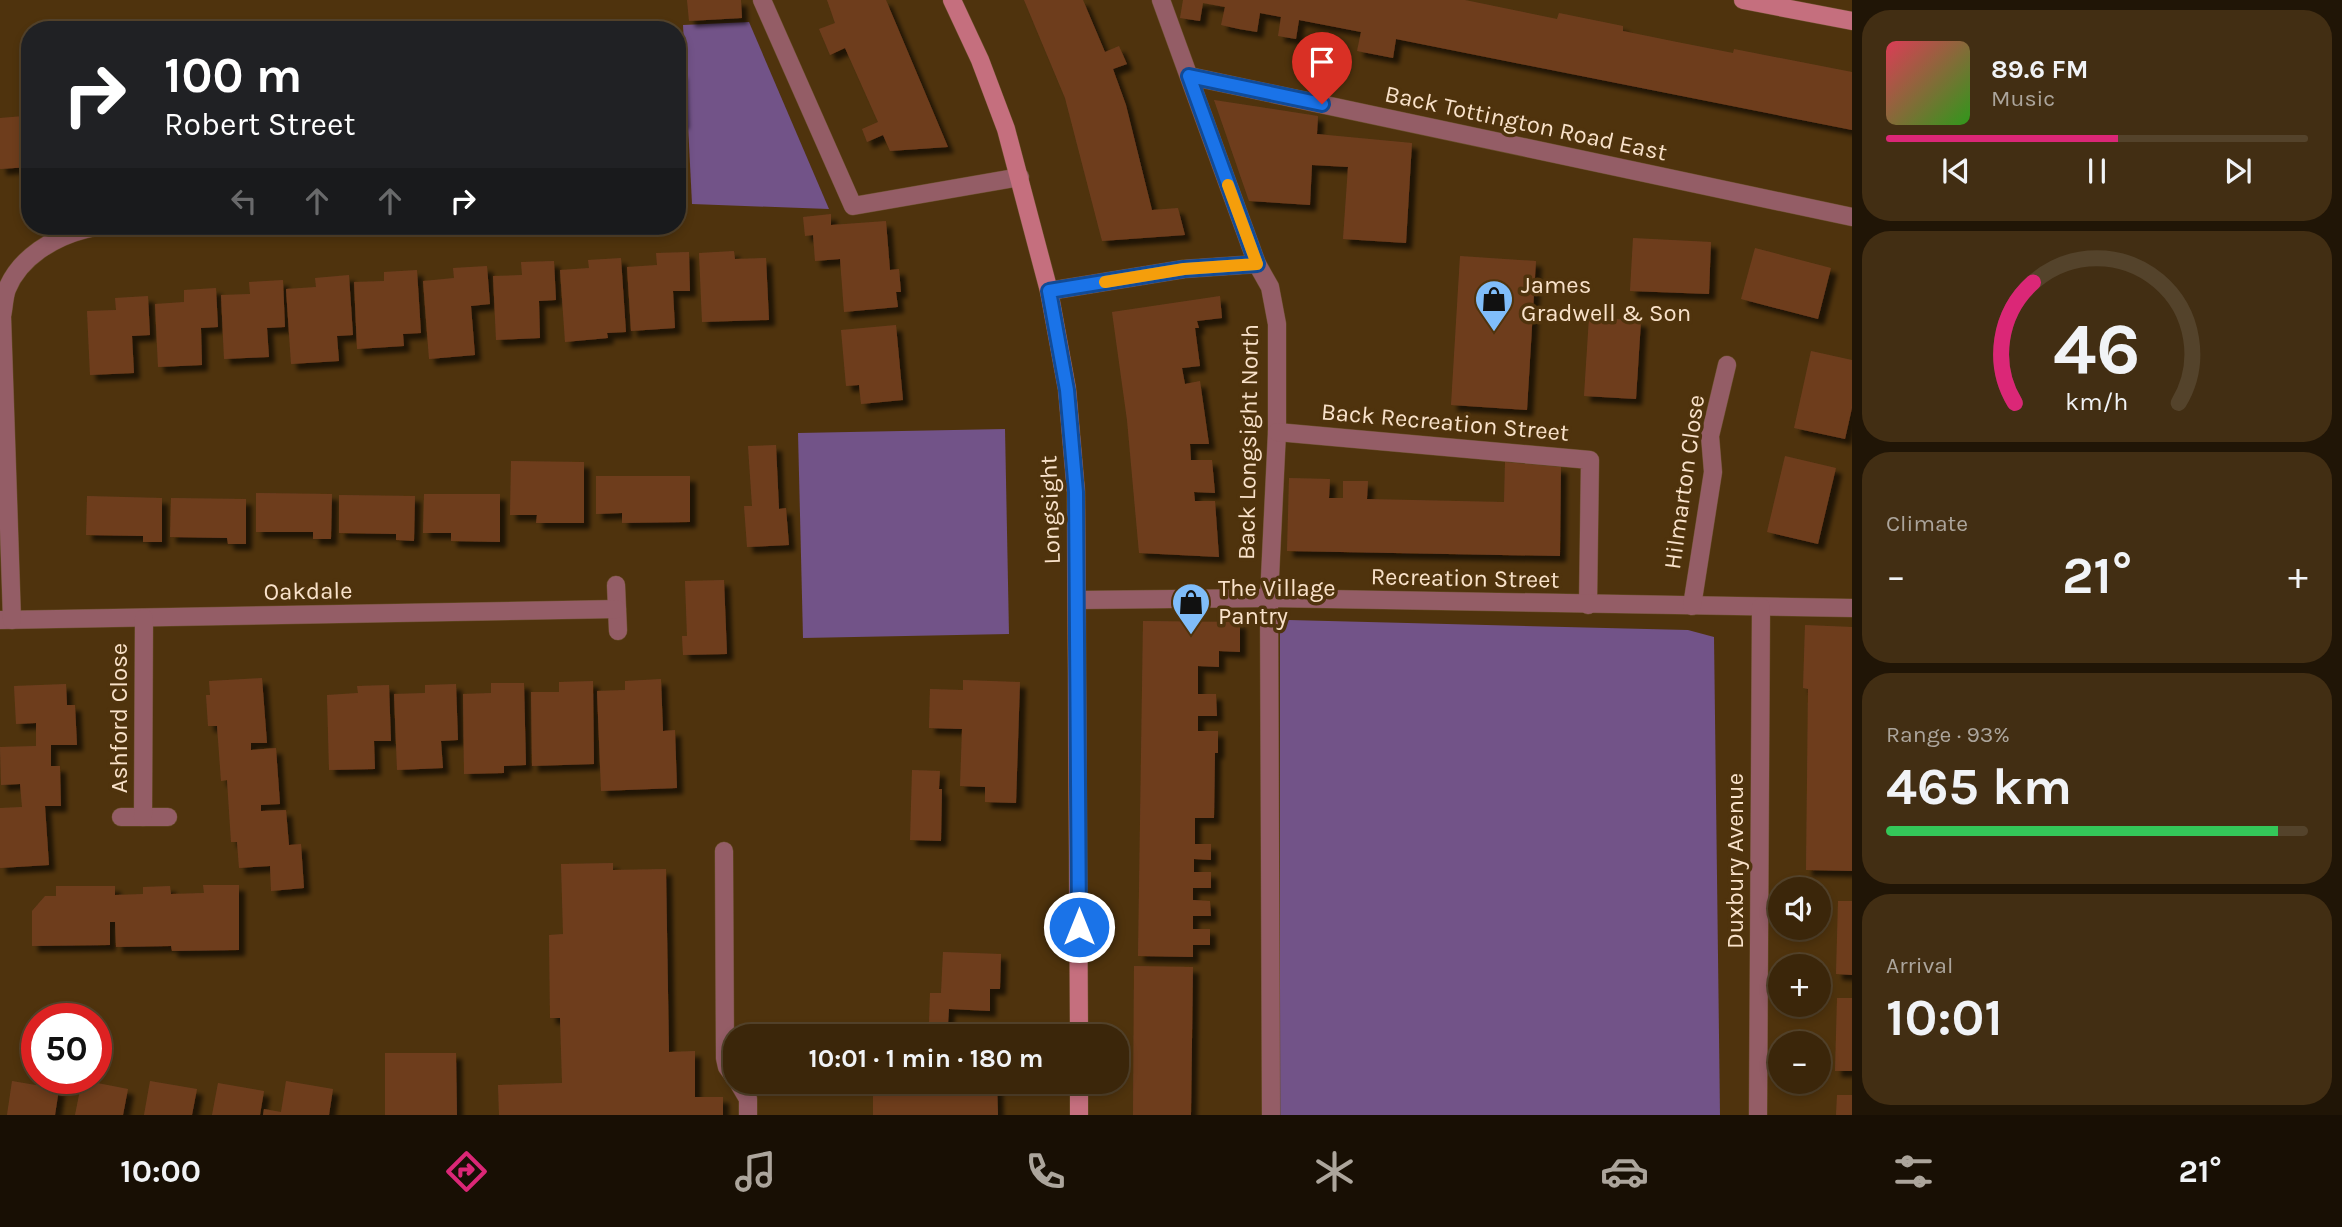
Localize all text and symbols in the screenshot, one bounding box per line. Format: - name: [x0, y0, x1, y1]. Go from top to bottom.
- pin: [1292, 32, 1352, 104]
- icon: arrive: [1303, 43, 1341, 81]
- text: 100 m: [164, 47, 302, 104]
- icon: right: [49, 49, 140, 140]
- text: 89.6 FM: [1991, 54, 2089, 85]
- street label: Back Tottington Road East: [1382, 79, 1670, 167]
- text: Music: [1991, 85, 2055, 112]
- text: Robert Street: [164, 106, 356, 143]
- icon: previous: [1937, 152, 1975, 190]
- icon: pause: [2078, 152, 2116, 190]
- icon: next: [2219, 152, 2257, 190]
- icon: left: [225, 182, 263, 220]
- icon: ahead: [298, 182, 336, 220]
- icon: ahead: [371, 182, 409, 220]
- icon: right: [444, 182, 482, 220]
- place label: James Gradwell & Son: [1521, 271, 1691, 327]
- shop icon: James Gradwell & Son: [1473, 278, 1515, 333]
- text: 46: [2053, 306, 2141, 391]
- street label: Back Longsight North: [1232, 324, 1264, 560]
- text: km/h: [2065, 386, 2129, 415]
- street label: Hilmarton Close: [1658, 393, 1710, 571]
- street label: Back Recreation Street: [1320, 397, 1570, 447]
- street label: Longsight: [1034, 455, 1066, 565]
- text: Climate: [1886, 510, 1968, 537]
- text: 21°: [2062, 545, 2132, 606]
- text: −: [1886, 554, 1906, 599]
- text: +: [2288, 554, 2308, 599]
- street label: Recreation Street: [1370, 562, 1560, 594]
- place label: The Village Pantry: [1218, 574, 1336, 630]
- street label: Oakdale: [263, 576, 353, 606]
- shop icon: The Village Pantry: [1170, 581, 1212, 636]
- street label: Ashford Close: [105, 643, 133, 793]
- text: Range · 93%: [1886, 721, 2010, 748]
- text: 465 km: [1886, 756, 2072, 817]
- street label: Duxbury Avenue: [1721, 773, 1749, 949]
- map controls: [1768, 877, 1831, 1094]
- button: sound: [1768, 877, 1831, 940]
- position arrow: [1042, 890, 1116, 964]
- text: Arrival: [1886, 952, 1953, 979]
- button: +: [1768, 954, 1831, 1017]
- text: 10:01: [1886, 987, 2003, 1048]
- speed limit sign: 50: [21, 1003, 112, 1094]
- button: −: [1768, 1031, 1831, 1094]
- text: 10:01 · 1 min · 180 m: [809, 1043, 1043, 1074]
- icon: directions: [442, 1147, 491, 1196]
- icon: music: [731, 1147, 780, 1196]
- icon: phone: [1021, 1147, 1070, 1196]
- icon: climate: [1310, 1147, 1359, 1196]
- icon: car: [1600, 1147, 1649, 1196]
- icon: filters: [1889, 1147, 1938, 1196]
- text: 10:00: [120, 1153, 201, 1190]
- text: 21°: [2179, 1153, 2222, 1190]

